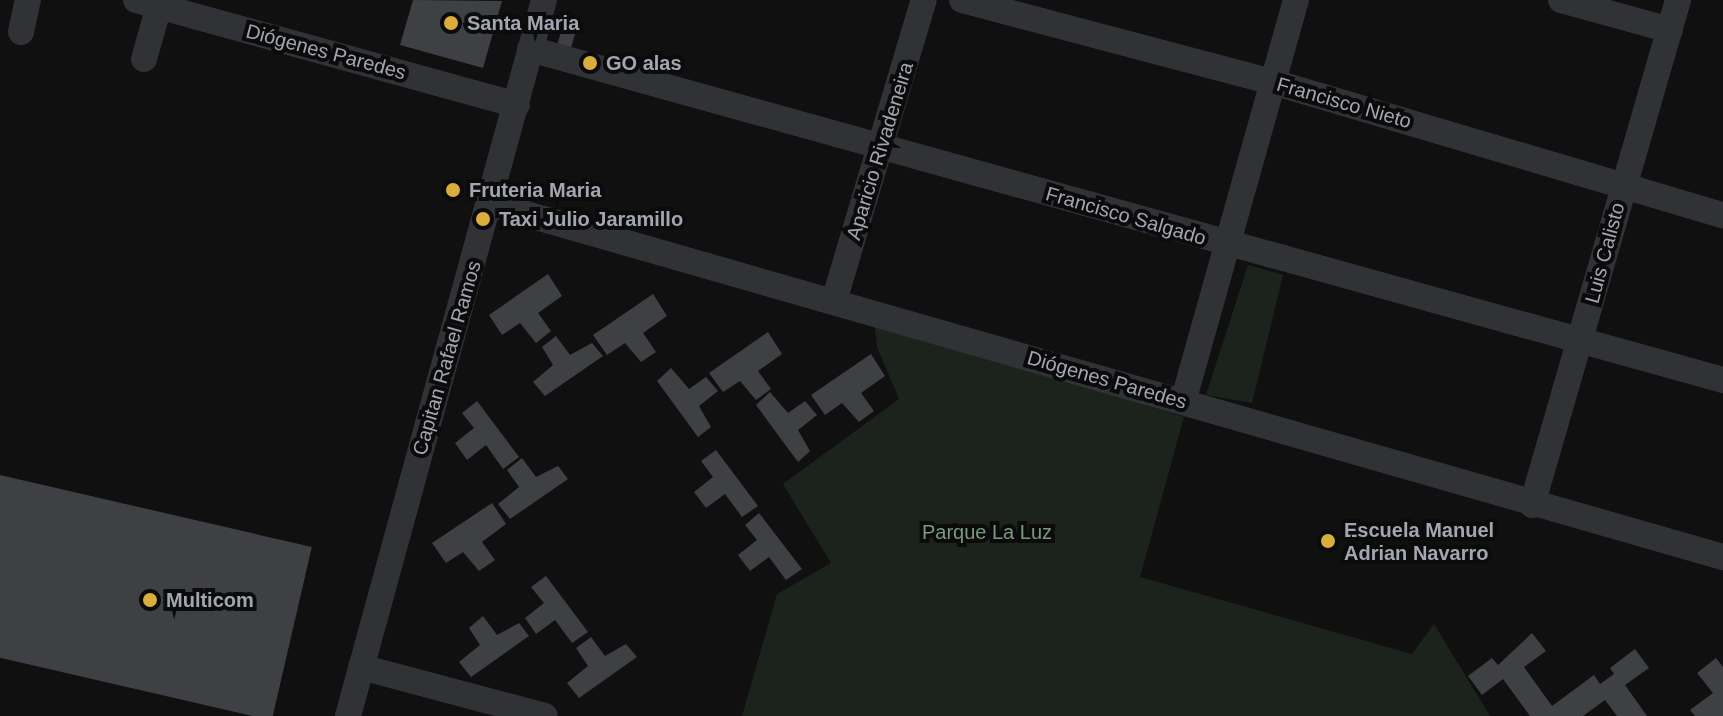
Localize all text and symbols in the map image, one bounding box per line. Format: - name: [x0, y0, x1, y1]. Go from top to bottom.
- place label: Santa Maria: [467, 11, 579, 35]
- marker: Santa Maria: [442, 14, 460, 32]
- street label: Diógenes Paredes: [243, 19, 409, 85]
- place label: GO alas: [606, 51, 682, 75]
- marker: GO alas: [581, 54, 599, 72]
- street label: Aparicio Rivadeneira: [842, 59, 918, 243]
- street label: Francisco Nieto: [1274, 72, 1414, 134]
- place label: Fruteria Maria: [469, 178, 601, 202]
- marker: Fruteria Maria: [444, 181, 462, 199]
- street label: Francisco Salgado: [1043, 182, 1209, 250]
- street label: Luis Calisto: [1580, 200, 1630, 306]
- place label: Taxi Julio Jaramillo: [499, 207, 683, 231]
- marker: Taxi Julio Jaramillo: [474, 210, 492, 228]
- street label: Capitan Rafael Ramos: [408, 258, 486, 458]
- street label: Diógenes Paredes: [1025, 346, 1189, 414]
- place label: Escuela Manuel Adrian Navarro: [1344, 518, 1494, 565]
- park label: Parque La Luz: [922, 520, 1052, 544]
- marker: Escuela Manuel Adrian Navarro: [1319, 532, 1337, 550]
- place label: Multicom: [166, 588, 254, 612]
- marker: Multicom: [141, 591, 159, 609]

